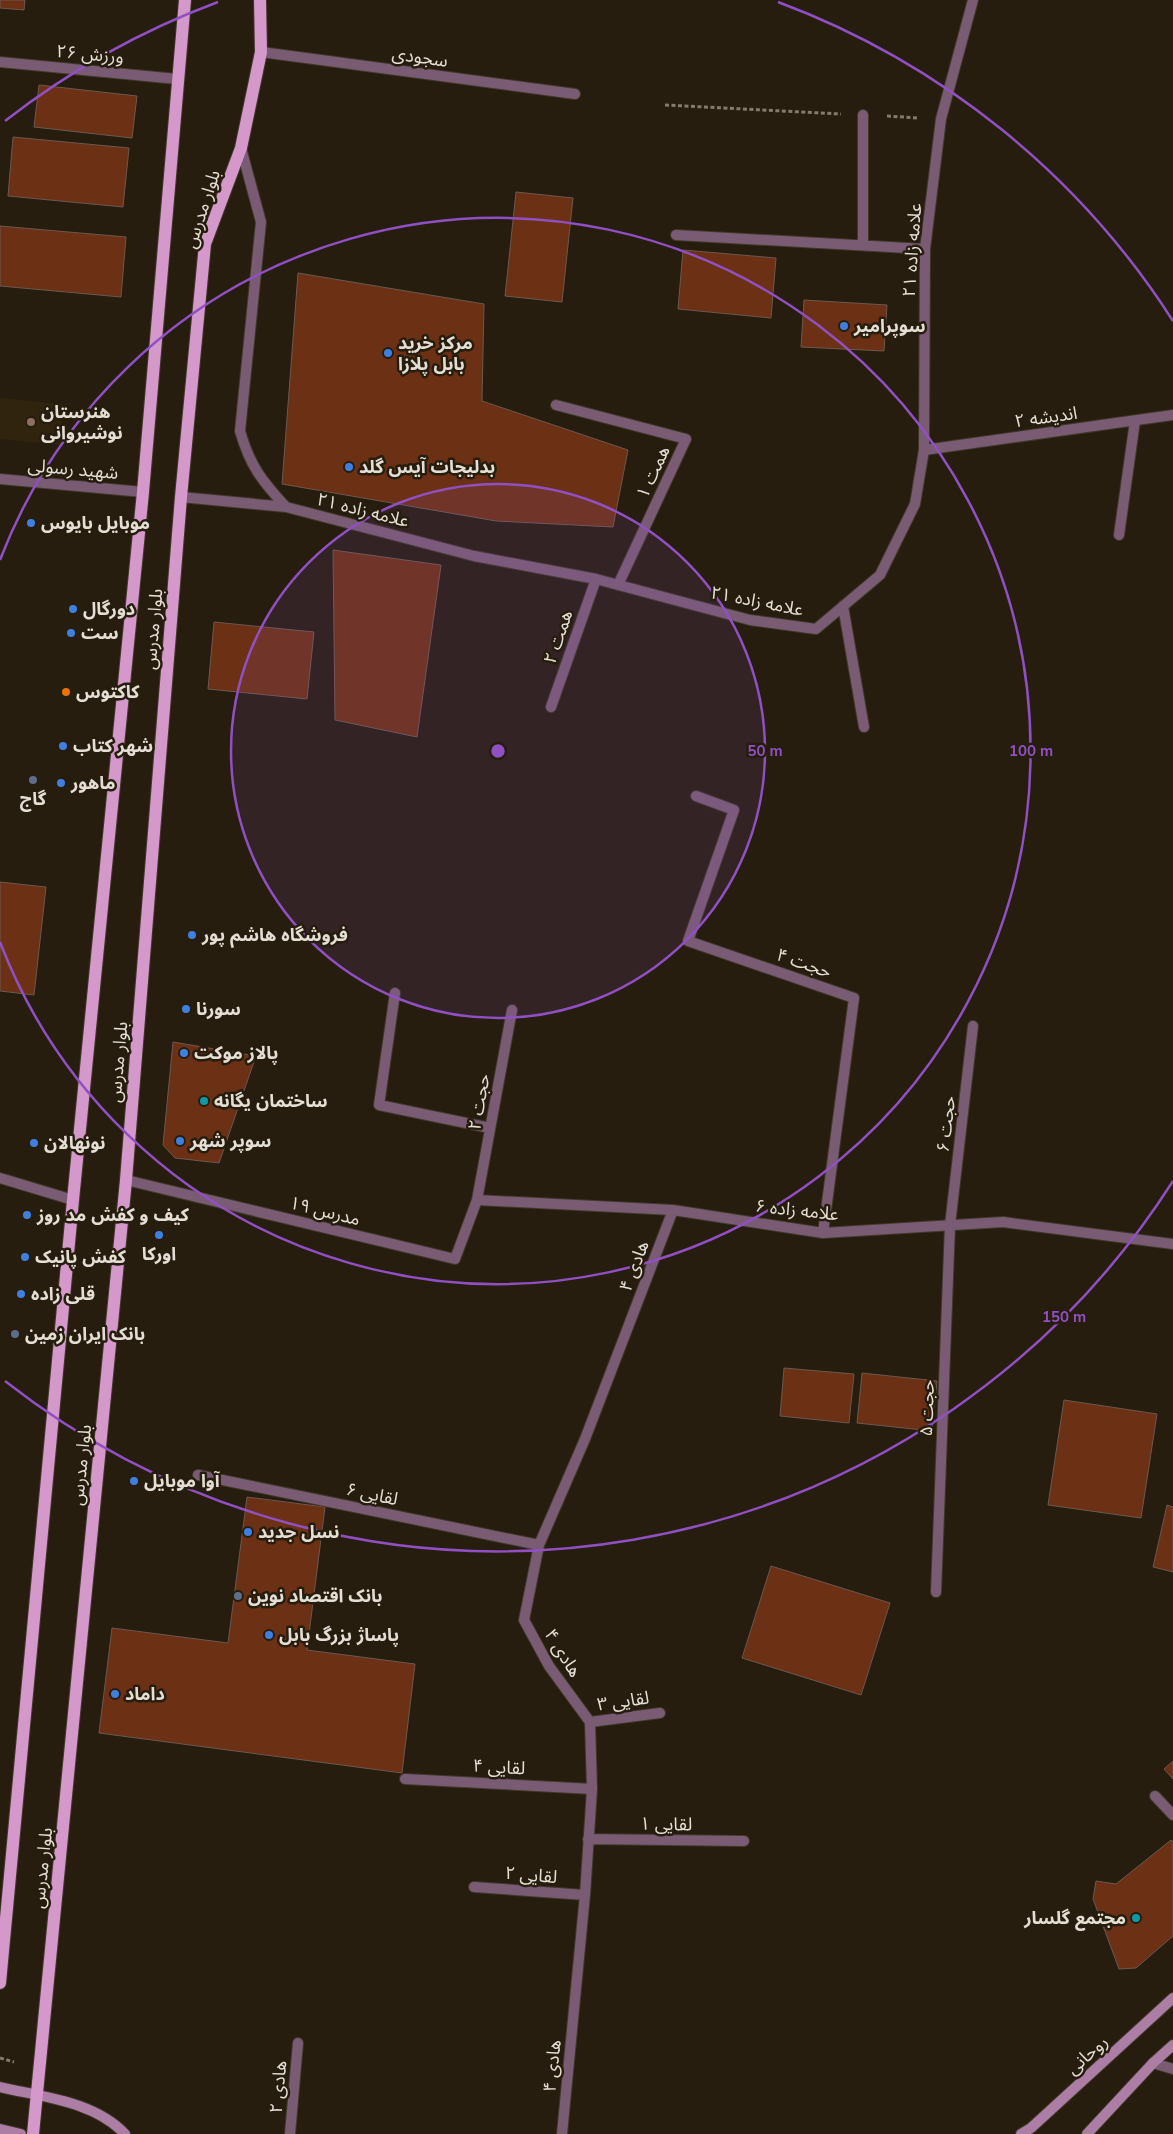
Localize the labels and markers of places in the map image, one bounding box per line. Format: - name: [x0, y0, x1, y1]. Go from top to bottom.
- place label: سوپرامیر: [853, 314, 926, 338]
- marker: سوپرامیر: [838, 320, 850, 332]
- place label: مرکز خرید بابل پلازا: [398, 331, 473, 376]
- marker: مرکز خرید بابل پلازا: [382, 347, 394, 359]
- place label: هنرستان نوشیروانی: [41, 400, 123, 445]
- marker: هنرستان نوشیروانی: [25, 416, 37, 428]
- place label: بدلیجات آیس گلد: [359, 455, 495, 479]
- marker: بدلیجات آیس گلد: [343, 461, 355, 473]
- place label: موبایل بایوس: [41, 511, 150, 535]
- marker: موبایل بایوس: [25, 517, 37, 529]
- place label: دورگال: [83, 597, 135, 621]
- marker: دورگال: [67, 603, 79, 615]
- place label: ست: [81, 621, 119, 645]
- marker: ست: [65, 627, 77, 639]
- place label: کاکتوس: [76, 680, 140, 704]
- marker: کاکتوس: [60, 686, 72, 698]
- place label: شهر کتاب: [73, 734, 153, 758]
- marker: شهر کتاب: [57, 740, 69, 752]
- centre of rings: [489, 742, 507, 760]
- place label: ماهور: [70, 771, 116, 795]
- marker: گاج: [27, 774, 39, 786]
- marker: ماهور: [55, 777, 67, 789]
- place label: گاج: [20, 787, 47, 812]
- place label: فروشگاه هاشم پور: [201, 923, 348, 948]
- marker: فروشگاه هاشم پور: [186, 929, 198, 941]
- place label: سورنا: [196, 997, 241, 1021]
- marker: سورنا: [180, 1003, 192, 1015]
- place label: پالاز موکت: [194, 1041, 278, 1065]
- marker: پالاز موکت: [178, 1047, 190, 1059]
- place label: ساختمان یگانه: [214, 1089, 328, 1113]
- marker: ساختمان یگانه: [198, 1095, 210, 1107]
- place label: سوپر شهر: [189, 1129, 271, 1153]
- place label: نونهالان: [44, 1131, 106, 1155]
- marker: سوپر شهر: [174, 1135, 186, 1147]
- marker: نونهالان: [28, 1137, 40, 1149]
- place label: کیف و کفش مد روز: [36, 1203, 190, 1227]
- marker: کیف و کفش مد روز: [21, 1209, 33, 1221]
- marker: اورکا: [153, 1229, 165, 1241]
- place label: اورکا: [142, 1242, 176, 1266]
- place label: کفش پانیک: [35, 1245, 127, 1269]
- marker: کفش پانیک: [19, 1251, 31, 1263]
- place label: قلی زاده: [31, 1282, 95, 1306]
- marker: قلی زاده: [15, 1288, 27, 1300]
- place label: بانک ایران زمین: [25, 1322, 145, 1346]
- marker: بانک ایران زمین: [9, 1328, 21, 1340]
- place label: آوا موبایل: [144, 1469, 221, 1493]
- marker: آوا موبایل: [128, 1475, 140, 1487]
- place label: نسل جدید: [258, 1520, 340, 1544]
- marker: نسل جدید: [242, 1526, 254, 1538]
- place label: بانک اقتصاد نوین: [248, 1584, 383, 1608]
- marker: بانک اقتصاد نوین: [232, 1590, 244, 1602]
- place label: پاساژ بزرگ بابل: [279, 1623, 399, 1647]
- marker: پاساژ بزرگ بابل: [263, 1629, 275, 1641]
- place label: داماد: [125, 1682, 165, 1706]
- marker: داماد: [109, 1688, 121, 1700]
- place label: مجتمع گلسار: [1023, 1906, 1126, 1931]
- marker: مجتمع گلسار: [1130, 1912, 1142, 1924]

